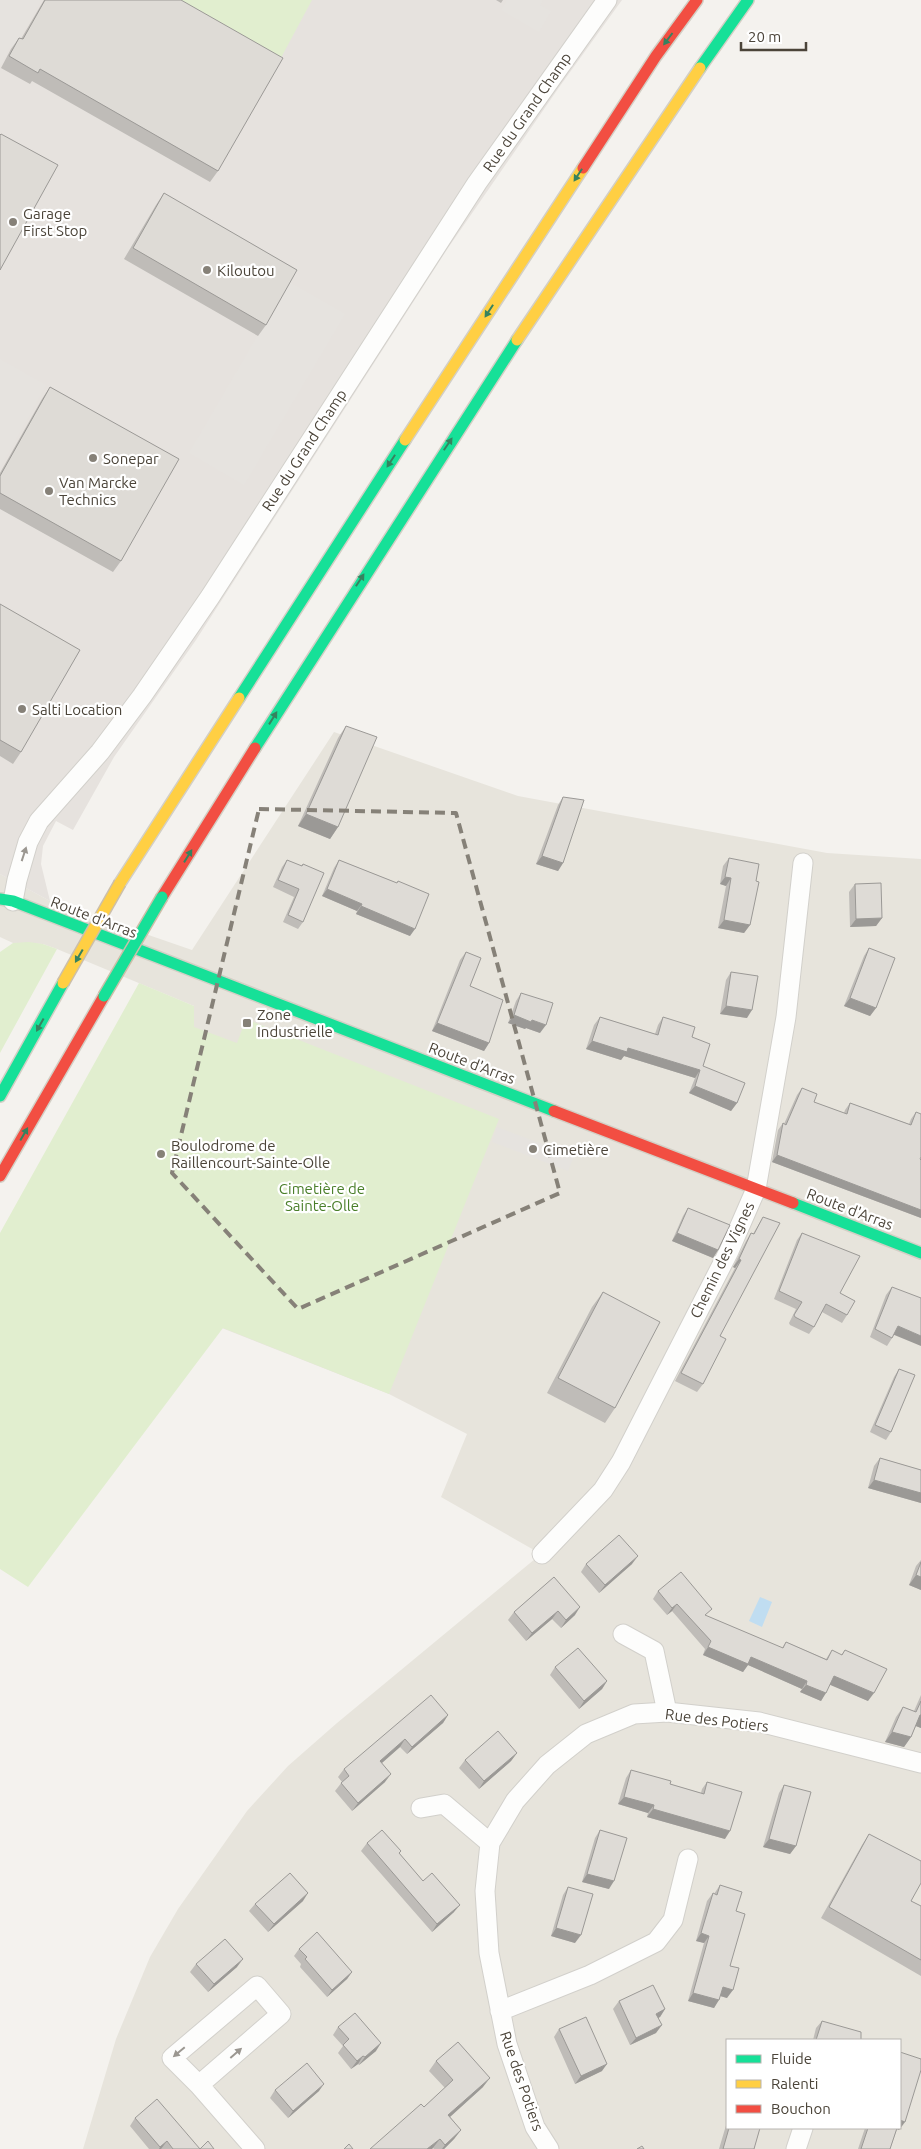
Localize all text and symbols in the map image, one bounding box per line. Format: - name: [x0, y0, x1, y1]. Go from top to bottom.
- scale bar: [741, 20, 806, 52]
- text: 20 m: [748, 28, 781, 45]
- one-way arrow: [663, 32, 673, 46]
- street label: Rue du Grand Champ: [479, 49, 575, 175]
- one-way arrow: [573, 168, 583, 181]
- place label: Garage First Stop: [23, 205, 87, 239]
- marker: Garage First Stop: [7, 216, 19, 228]
- place label: Kiloutou: [217, 262, 275, 279]
- marker: Kiloutou: [201, 264, 213, 276]
- one-way arrow: [485, 304, 494, 317]
- street label: Rue du Grand Champ: [258, 386, 350, 514]
- one-way arrow: [444, 437, 453, 451]
- place label: Sonepar: [103, 450, 159, 467]
- marker: Sonepar: [87, 452, 99, 464]
- one-way arrow: [386, 455, 396, 468]
- place label: Van Marcke Technics: [59, 474, 137, 508]
- marker: Van Marcke Technics: [43, 485, 55, 497]
- one-way arrow: [355, 574, 365, 587]
- place label: Salti Location: [32, 701, 122, 718]
- marker: Salti Location: [16, 703, 28, 715]
- one-way arrow: [268, 711, 277, 724]
- one-way arrow: [21, 846, 29, 861]
- one-way arrow: [183, 849, 192, 862]
- street label: Route d'Arras: [48, 893, 140, 941]
- one-way arrow: [74, 949, 83, 962]
- place label: Zone Industrielle: [257, 1006, 333, 1040]
- marker: Zone Industrielle: [241, 1017, 253, 1029]
- one-way arrow: [35, 1019, 44, 1032]
- street label: Route d'Arras: [426, 1039, 518, 1087]
- one-way arrow: [20, 1127, 29, 1141]
- place label: Boulodrome de Raillencourt-Sainte-Olle: [171, 1137, 330, 1171]
- place label: Cimetière: [543, 1141, 609, 1158]
- marker: Cimetière: [527, 1143, 539, 1155]
- marker: Boulodrome de Raillencourt-Sainte-Olle: [155, 1148, 167, 1160]
- park label: Cimetière de Sainte-Olle: [279, 1180, 365, 1214]
- street label: Route d'Arras: [804, 1185, 896, 1233]
- street label: Chemin des Vignes: [686, 1199, 758, 1321]
- street label: Rue des Potiers: [664, 1705, 770, 1735]
- street label: Rue des Potiers: [497, 2029, 547, 2133]
- legend: [726, 2039, 901, 2129]
- one-way arrow: [173, 2046, 186, 2057]
- one-way arrow: [230, 2047, 243, 2058]
- text: Fluide: [771, 2050, 812, 2067]
- text: Ralenti: [771, 2075, 818, 2092]
- text: Bouchon: [771, 2100, 831, 2117]

